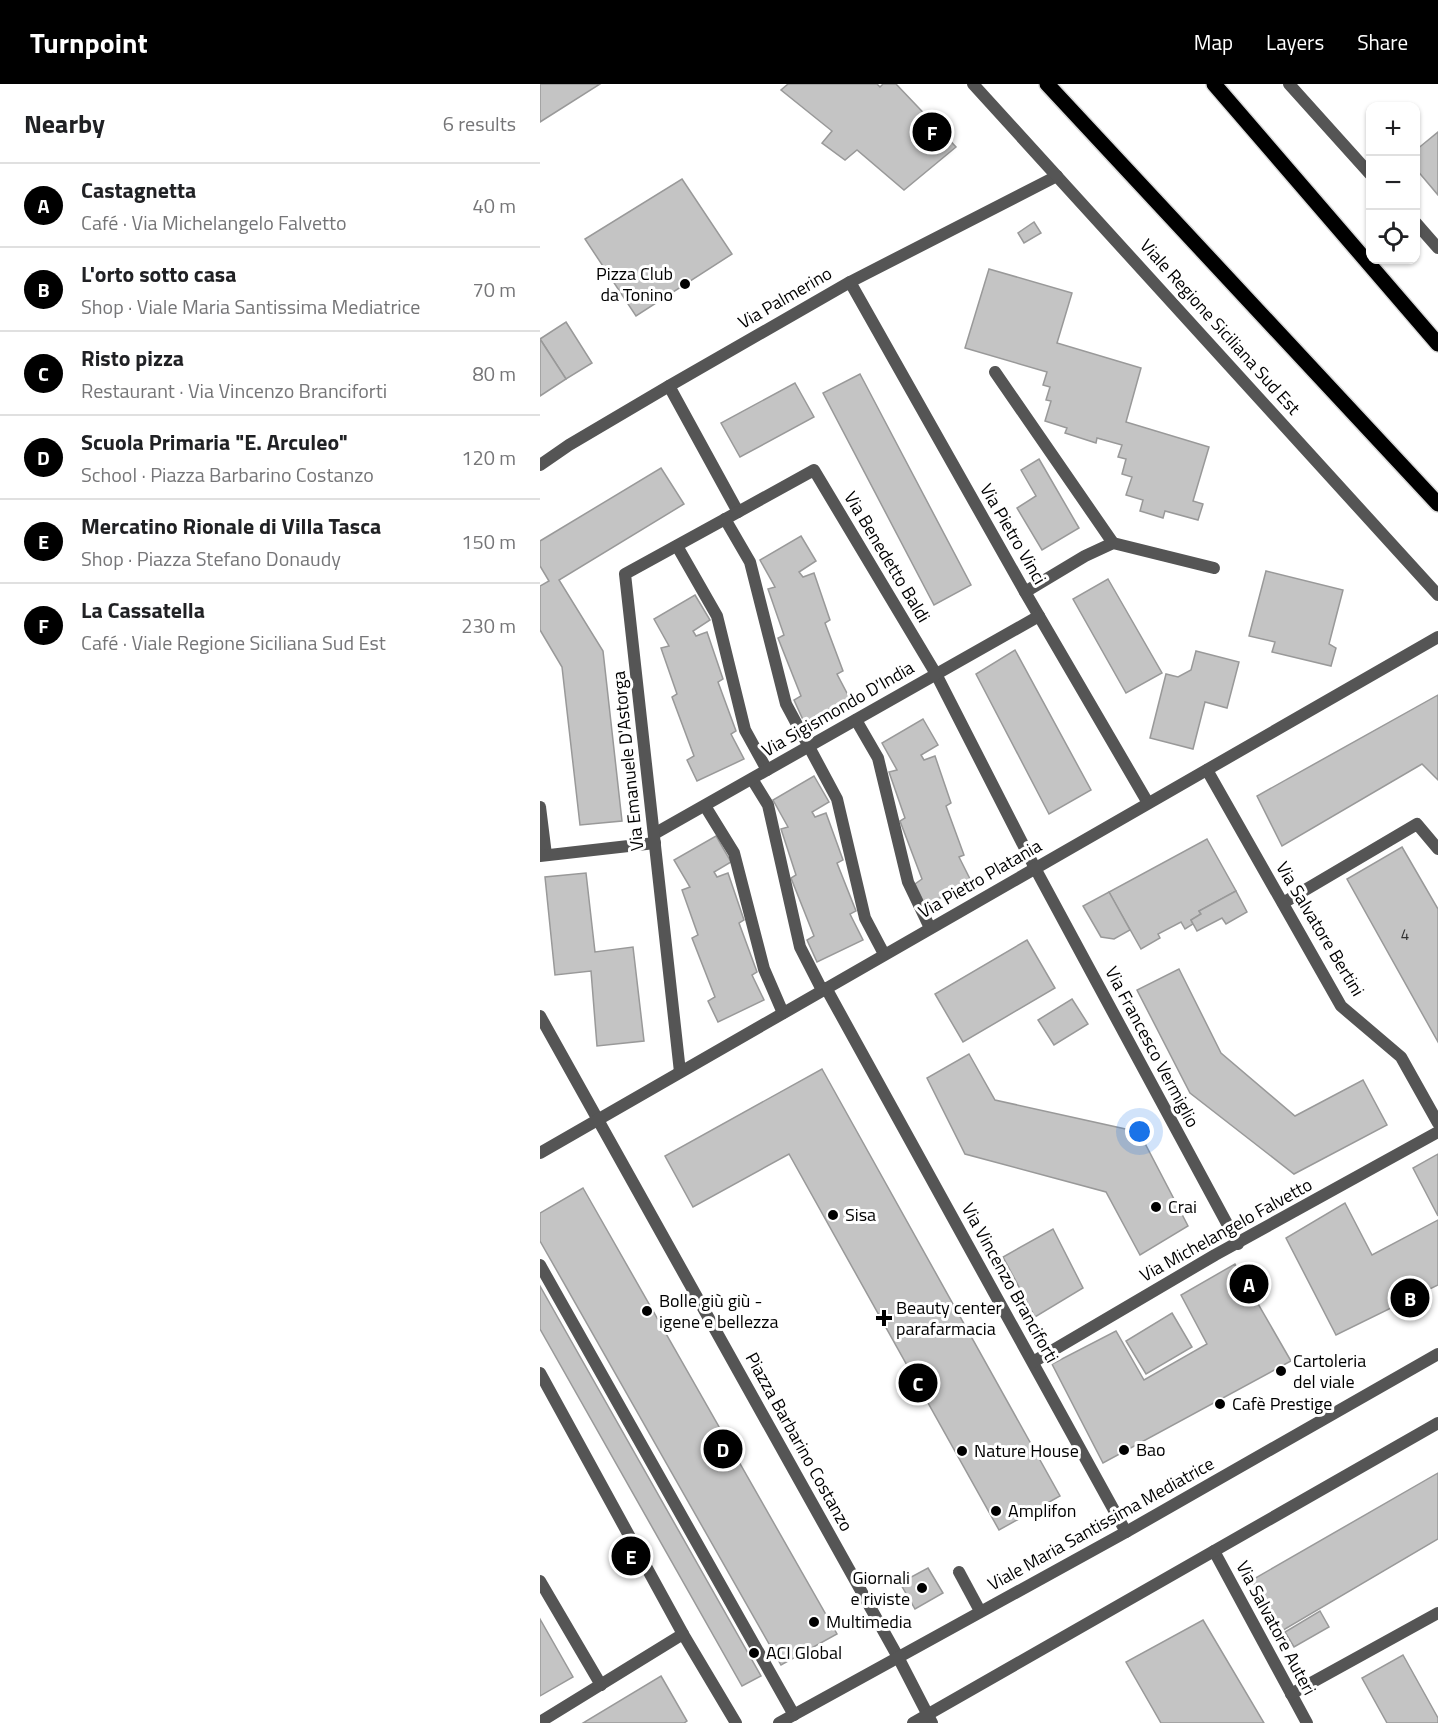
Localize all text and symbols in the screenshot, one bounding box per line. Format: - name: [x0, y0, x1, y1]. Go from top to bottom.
- text: Turnpoint: [30, 21, 148, 64]
- text: Map: [1194, 26, 1233, 58]
- text: Layers: [1266, 26, 1324, 58]
- text: Share: [1357, 26, 1408, 58]
- map controls: [1366, 102, 1420, 264]
- button: +: [1366, 102, 1420, 156]
- text: Nearby: [24, 104, 105, 143]
- text: 6 results: [443, 108, 516, 139]
- pin: F: [912, 110, 952, 154]
- button: −: [1366, 156, 1420, 210]
- text: Castagnetta: [81, 173, 196, 207]
- text: A: [37, 190, 50, 221]
- text: 40 m: [472, 190, 516, 221]
- text: Café · Via Michelangelo Falvetto: [81, 207, 347, 238]
- button: locate: [1366, 210, 1420, 264]
- street label: Viale Regione Siciliana Sud Est: [1134, 233, 1307, 421]
- text: L'orto sotto casa: [81, 257, 237, 291]
- place label: Pizza Club da Tonino: [596, 260, 673, 308]
- street label: Via Palmerino: [733, 260, 837, 335]
- text: B: [37, 274, 50, 305]
- text: 70 m: [472, 274, 516, 305]
- marker: Pizza Club da Tonino: [678, 277, 692, 291]
- text: Shop · Viale Maria Santissima Mediatrice: [81, 291, 420, 322]
- text: Risto pizza: [81, 341, 184, 375]
- text: C: [38, 358, 49, 389]
- text: 80 m: [472, 358, 516, 389]
- text: Restaurant · Via Vincenzo Branciforti: [81, 375, 387, 406]
- text: Scuola Primaria "E. Arculeo": [81, 425, 348, 459]
- text: D: [37, 442, 50, 473]
- text: 120 m: [461, 442, 516, 473]
- text: School · Piazza Barbarino Costanzo: [81, 459, 374, 490]
- street label: Via Pietro Vinci: [974, 478, 1053, 589]
- street label: Via Benedetto Baldi: [838, 486, 937, 627]
- text: Mercatino Rionale di Villa Tasca: [81, 509, 381, 543]
- text: E: [38, 526, 49, 557]
- text: 150 m: [461, 526, 516, 557]
- text: Shop · Piazza Stefano Donaudy: [81, 543, 341, 574]
- text: La Cassatella: [81, 593, 205, 627]
- text: F: [38, 610, 49, 641]
- text: 230 m: [461, 610, 516, 641]
- text: Café · Viale Regione Siciliana Sud Est: [81, 627, 386, 658]
- street label: Via Sigismondo D'India: [757, 654, 919, 763]
- street label: Via Emanuele D'Astorga: [605, 670, 650, 852]
- street label: Via Pietro Platania: [913, 832, 1047, 925]
- street label: Via Salvatore Bertini: [1269, 856, 1371, 1001]
- house number: 4: [1401, 923, 1409, 946]
- street label: Via Francesco Vermiglio: [1099, 961, 1206, 1132]
- your location: [1125, 1117, 1154, 1146]
- street label: Via Michelangelo Falvetto: [1135, 1171, 1317, 1288]
- place label: Crai: [1168, 1193, 1197, 1220]
- street label: Via Vincenzo Branciforti: [955, 1198, 1066, 1368]
- marker: Crai: [1149, 1200, 1163, 1214]
- place label: Sisa: [845, 1201, 876, 1228]
- marker: Sisa: [826, 1208, 840, 1222]
- pin: A: [1230, 1262, 1268, 1306]
- pin: B: [1390, 1276, 1430, 1320]
- place label: Bolle giù giù - igene e bellezza: [659, 1287, 778, 1335]
- place label: Beauty center parafarmacia: [896, 1294, 1002, 1342]
- marker: Bolle giù giù - igene e bellezza: [640, 1304, 654, 1318]
- marker: Beauty center parafarmacia: [877, 1311, 891, 1325]
- street label: Piazza Barbarino Costanzo: [739, 1347, 860, 1536]
- place label: Cartoleria del viale: [1293, 1347, 1366, 1395]
- pin: C: [898, 1360, 938, 1406]
- marker: Cartoleria del viale: [1274, 1364, 1288, 1378]
- place label: Cafè Prestige: [1232, 1390, 1332, 1417]
- marker: Cafè Prestige: [1213, 1397, 1227, 1411]
- pin: D: [704, 1426, 742, 1472]
- place label: Bao: [1136, 1436, 1166, 1463]
- place label: Nature House: [974, 1437, 1079, 1464]
- marker: Bao: [1117, 1443, 1131, 1457]
- marker: Nature House: [955, 1444, 969, 1458]
- street label: Viale Maria Santissima Mediatrice: [983, 1450, 1219, 1597]
- place label: Amplifon: [1008, 1497, 1076, 1524]
- marker: Amplifon: [989, 1504, 1003, 1518]
- pin: E: [612, 1534, 650, 1578]
- street label: Via Salvatore Auteri: [1230, 1556, 1323, 1700]
- place label: Giornali e riviste: [850, 1564, 910, 1612]
- marker: Giornali e riviste: [915, 1581, 929, 1595]
- place label: Multimedia: [826, 1608, 912, 1635]
- marker: Multimedia: [807, 1615, 821, 1629]
- place label: ACI Global: [766, 1639, 842, 1666]
- marker: ACI Global: [747, 1646, 761, 1660]

